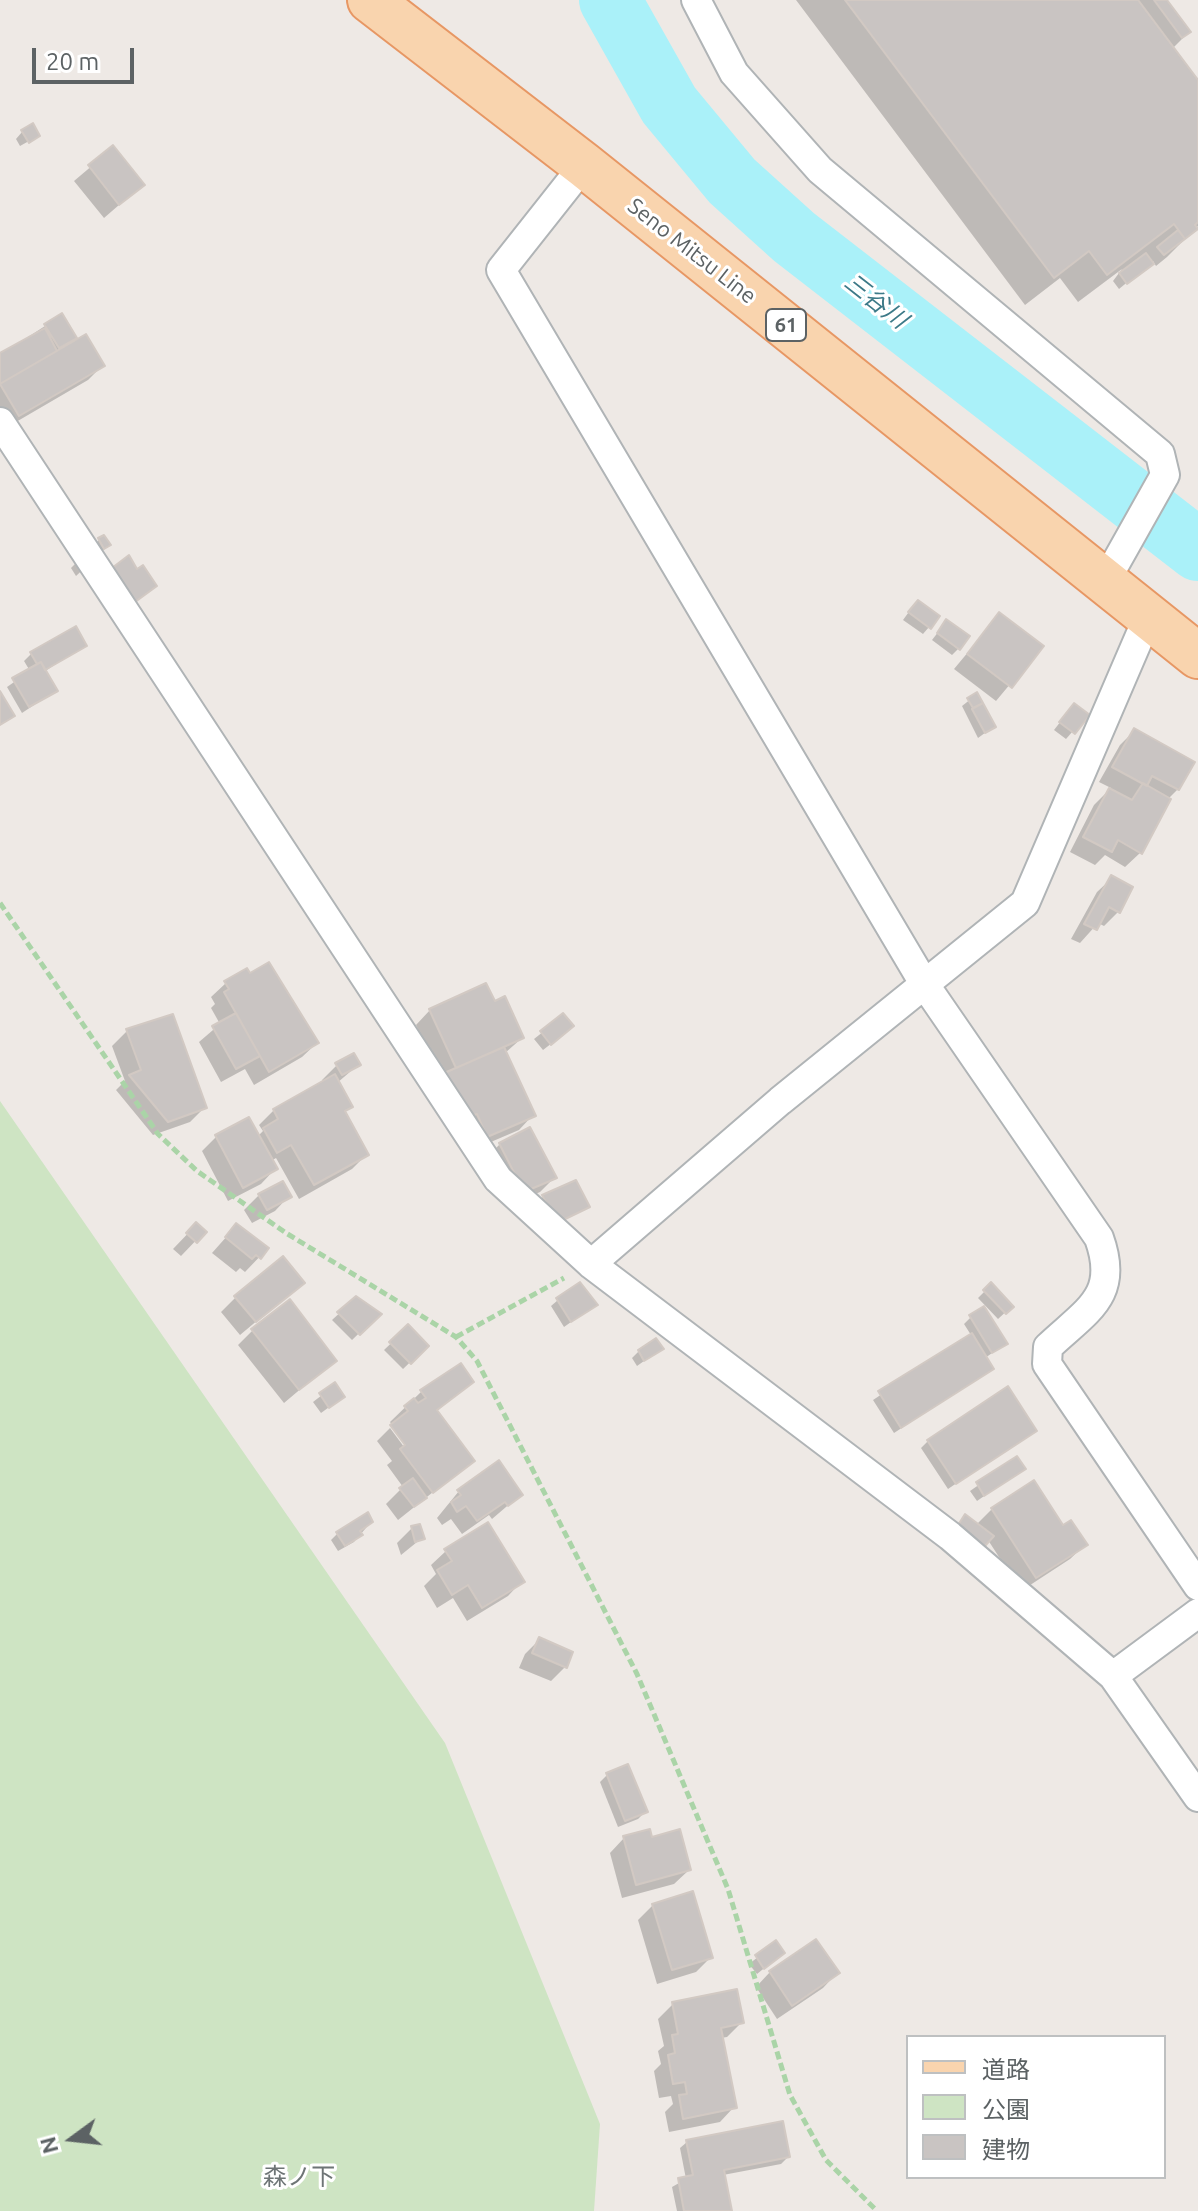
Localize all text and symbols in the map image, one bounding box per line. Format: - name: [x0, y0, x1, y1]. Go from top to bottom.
- scale bar: [36, 32, 138, 82]
- text: 20 m: [46, 48, 99, 75]
- street label: Seno Mitsu Line: [623, 193, 761, 309]
- water label: 三谷川: [839, 267, 913, 335]
- road number: 61: [766, 309, 806, 341]
- legend: [906, 2035, 1166, 2179]
- text: 道路: [982, 2056, 1030, 2083]
- text: 公園: [982, 2096, 1030, 2123]
- north arrow: [32, 2099, 112, 2179]
- text: N: [34, 2134, 63, 2157]
- text: 建物: [982, 2136, 1030, 2163]
- district label: 森ノ下: [263, 2163, 335, 2191]

